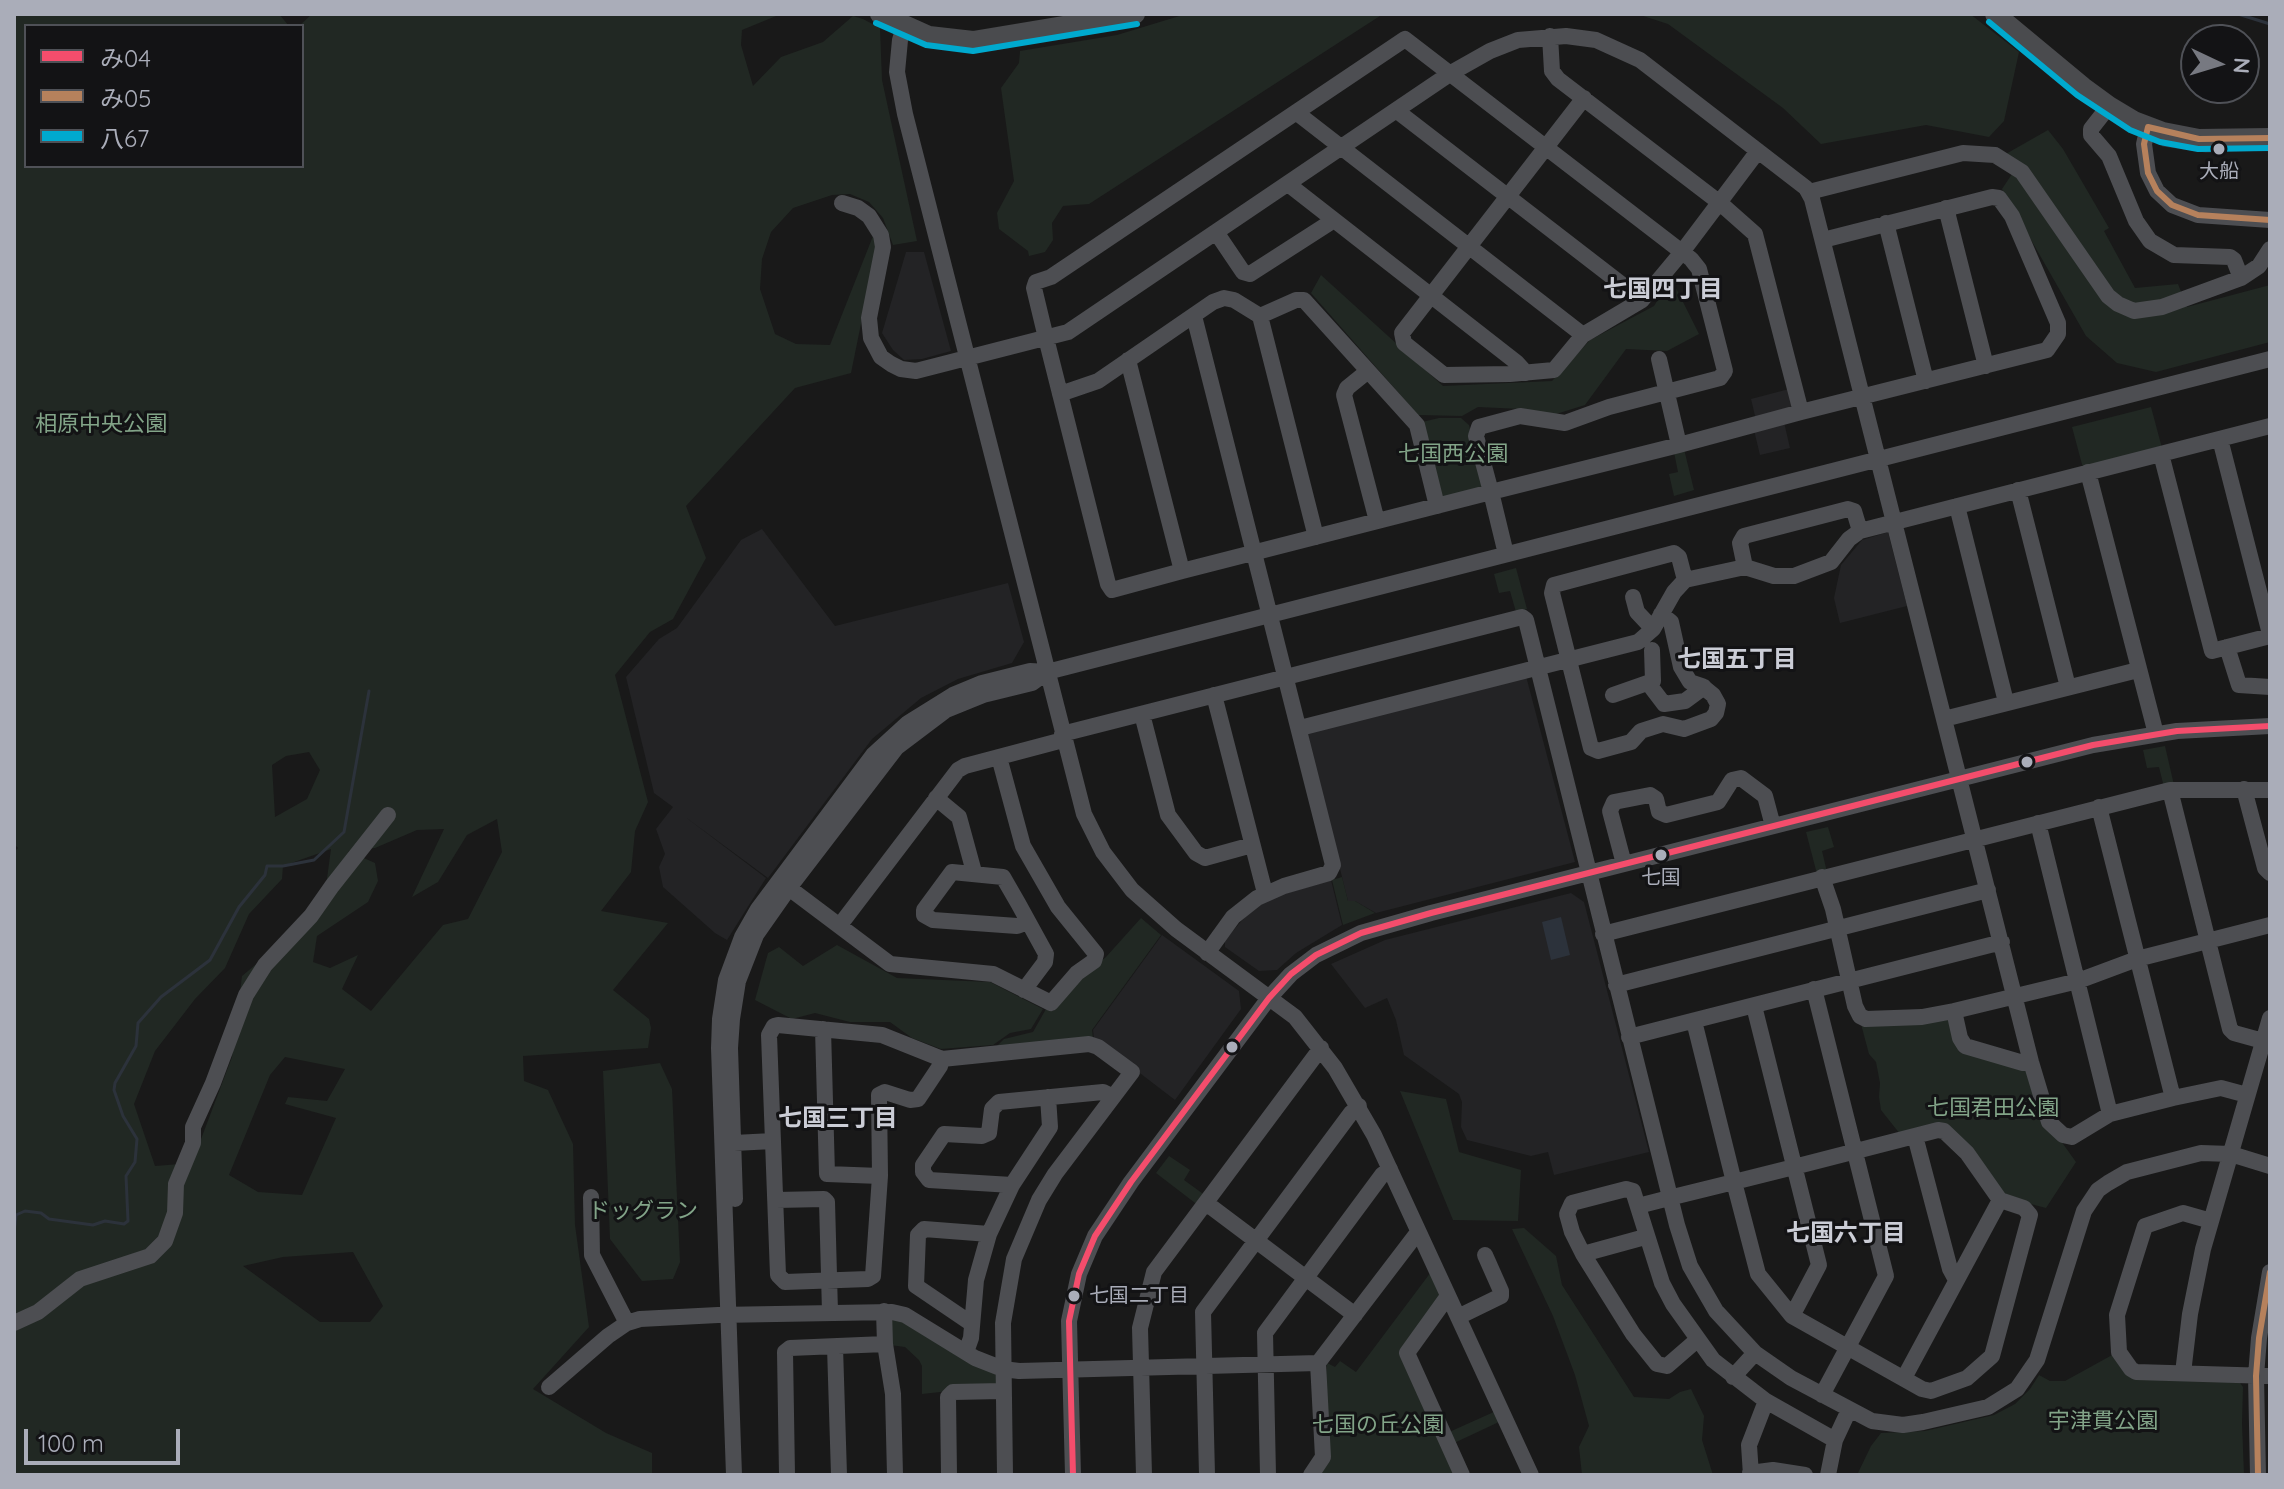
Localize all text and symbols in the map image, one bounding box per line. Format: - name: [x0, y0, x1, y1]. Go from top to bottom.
- legend: [24, 24, 304, 168]
- north arrow: [2180, 24, 2260, 104]
- text: み04: [100, 43, 151, 73]
- text: N: [2227, 56, 2256, 75]
- text: み05: [100, 83, 151, 113]
- text: 八67: [100, 123, 149, 153]
- marker: 大船: [2211, 141, 2227, 157]
- place label: 大船: [2199, 160, 2239, 184]
- district label: 七国四丁目: [1603, 276, 1723, 304]
- park label: 相原中央公園: [35, 411, 167, 437]
- park label: 七国西公園: [1398, 441, 1508, 467]
- district label: 七国五丁目: [1677, 646, 1797, 674]
- unlabelled marker: [2019, 754, 2035, 770]
- marker: 七国: [1653, 847, 1669, 863]
- place label: 七国: [1641, 866, 1681, 890]
- unlabelled marker: [1224, 1039, 1240, 1055]
- park label: 七国君田公園: [1927, 1095, 2059, 1121]
- district label: 七国三丁目: [778, 1105, 898, 1133]
- park label: ドッグラン: [588, 1198, 698, 1224]
- district label: 七国六丁目: [1786, 1220, 1906, 1248]
- place label: 七国二丁目: [1089, 1284, 1189, 1308]
- marker: 七国二丁目: [1066, 1288, 1082, 1304]
- park label: 宇津貫公園: [2048, 1408, 2158, 1434]
- park label: 七国の丘公園: [1312, 1412, 1444, 1438]
- scale bar: [28, 1413, 184, 1463]
- text: 100 m: [38, 1428, 104, 1458]

